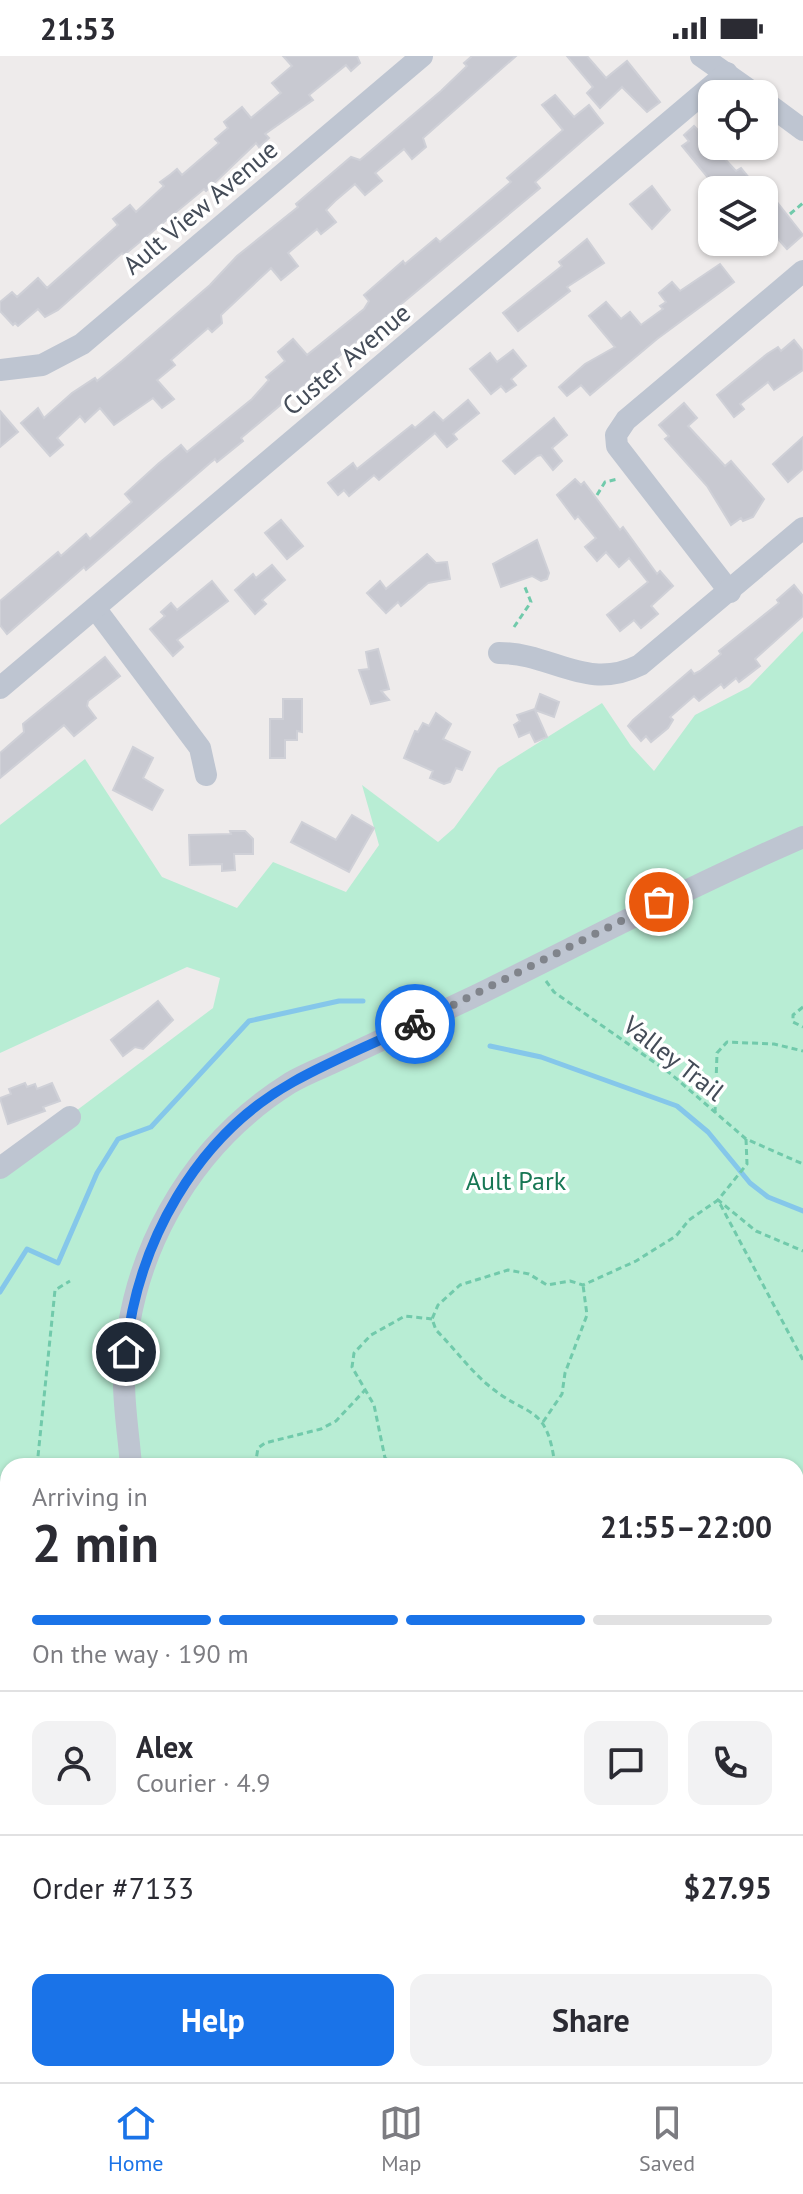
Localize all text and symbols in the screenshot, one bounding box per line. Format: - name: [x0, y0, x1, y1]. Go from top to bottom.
- text: 21:53: [40, 9, 116, 48]
- map controls: [698, 80, 778, 256]
- button: locate: [698, 80, 778, 160]
- street label: Ault View Avenue: [116, 133, 284, 281]
- button: layers: [698, 176, 778, 256]
- street label: Custer Avenue: [275, 296, 417, 422]
- pin: [625, 868, 693, 936]
- icon: bag: [637, 880, 681, 924]
- courier: [375, 984, 455, 1064]
- icon: bike: [393, 1002, 437, 1046]
- street label: Valley Trail: [616, 1008, 732, 1108]
- park label: Ault Park: [466, 1164, 567, 1197]
- pin: [92, 1318, 160, 1386]
- icon: home: [104, 1330, 148, 1374]
- text: Arriving in: [32, 1480, 148, 1513]
- text: 21:55–22:00: [600, 1507, 772, 1546]
- text: 2 min: [32, 1509, 159, 1576]
- text: On the way · 190 m: [32, 1637, 249, 1670]
- button: person: [32, 1721, 116, 1805]
- button: chat: [584, 1721, 668, 1805]
- button: phone: [688, 1721, 772, 1805]
- text: Alex: [136, 1727, 193, 1766]
- text: Courier · 4.9: [136, 1766, 270, 1799]
- text: Order #7133: [32, 1868, 194, 1907]
- text: $27.95: [683, 1868, 772, 1907]
- button: Help: [32, 1974, 394, 2066]
- button: Share: [410, 1974, 772, 2066]
- tab: Home: [108, 2101, 164, 2177]
- tab: Map: [379, 2101, 423, 2177]
- tab: Saved: [639, 2101, 695, 2177]

